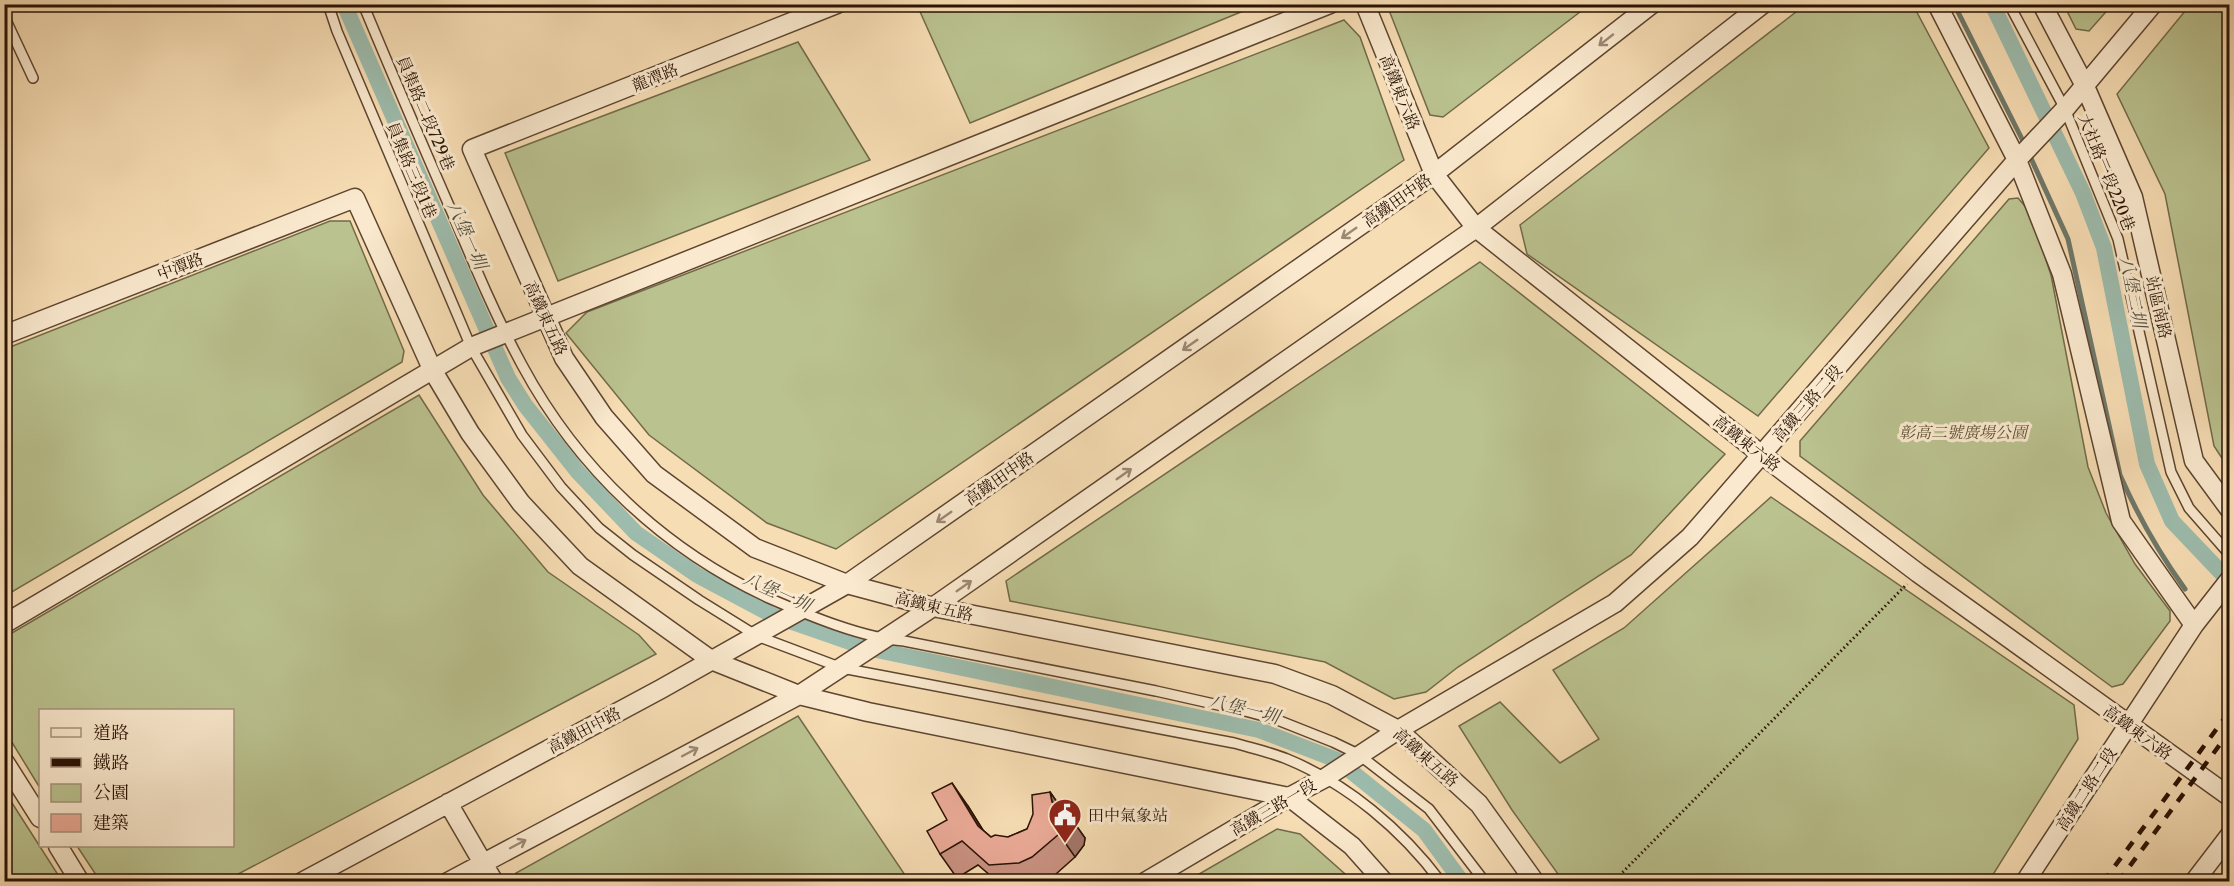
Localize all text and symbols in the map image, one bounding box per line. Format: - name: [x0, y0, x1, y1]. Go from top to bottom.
- one-way arrow: [1598, 34, 1614, 47]
- street label: 高鐵東六路: [1376, 51, 1424, 133]
- street label: 員集路二段729巷: [393, 53, 459, 173]
- street label: 龍潭路: [629, 59, 681, 95]
- street label: 大社路一段220巷: [2074, 111, 2140, 233]
- street label: 員集路三段1巷: [383, 119, 441, 221]
- street label: 高鐵田中路: [1358, 169, 1436, 231]
- water label: 八堡一圳: [442, 198, 493, 275]
- one-way arrow: [1342, 227, 1358, 239]
- street label: 中潭路: [154, 248, 206, 284]
- water label: 八堡二圳: [2115, 255, 2151, 332]
- street label: 站區南路: [2142, 274, 2176, 340]
- street label: 高鐵東五路: [520, 278, 572, 358]
- one-way arrow: [1182, 339, 1198, 351]
- street label: 高鐵三路二段: [1768, 360, 1846, 446]
- street label: 高鐵東六路: [1709, 410, 1785, 476]
- park label: 彰高二號廣場公園: [1899, 422, 2030, 442]
- street label: 高鐵田中路: [960, 447, 1038, 509]
- one-way arrow: [1115, 468, 1131, 480]
- one-way arrow: [936, 511, 952, 523]
- water label: 八堡一圳: [740, 567, 817, 618]
- one-way arrow: [955, 580, 972, 592]
- street label: 高鐵東五路: [893, 587, 975, 625]
- water label: 八堡一圳: [1206, 690, 1285, 729]
- street label: 高鐵東六路: [2100, 700, 2176, 764]
- street label: 高鐵田中路: [544, 702, 624, 758]
- legend: [39, 709, 234, 847]
- text: 道路: [93, 722, 129, 744]
- street label: 高鐵東五路: [1389, 723, 1463, 791]
- street label: 高鐵二路二段: [2051, 743, 2121, 835]
- one-way arrow: [681, 746, 698, 758]
- text: 鐵路: [93, 752, 129, 774]
- street label: 高鐵三路一段: [1226, 774, 1320, 840]
- text: 公園: [93, 782, 129, 804]
- public building icon: 田中氣象站: [1047, 797, 1083, 844]
- place label: 田中氣象站: [1088, 805, 1168, 825]
- text: 建築: [93, 812, 129, 834]
- one-way arrow: [509, 838, 526, 850]

